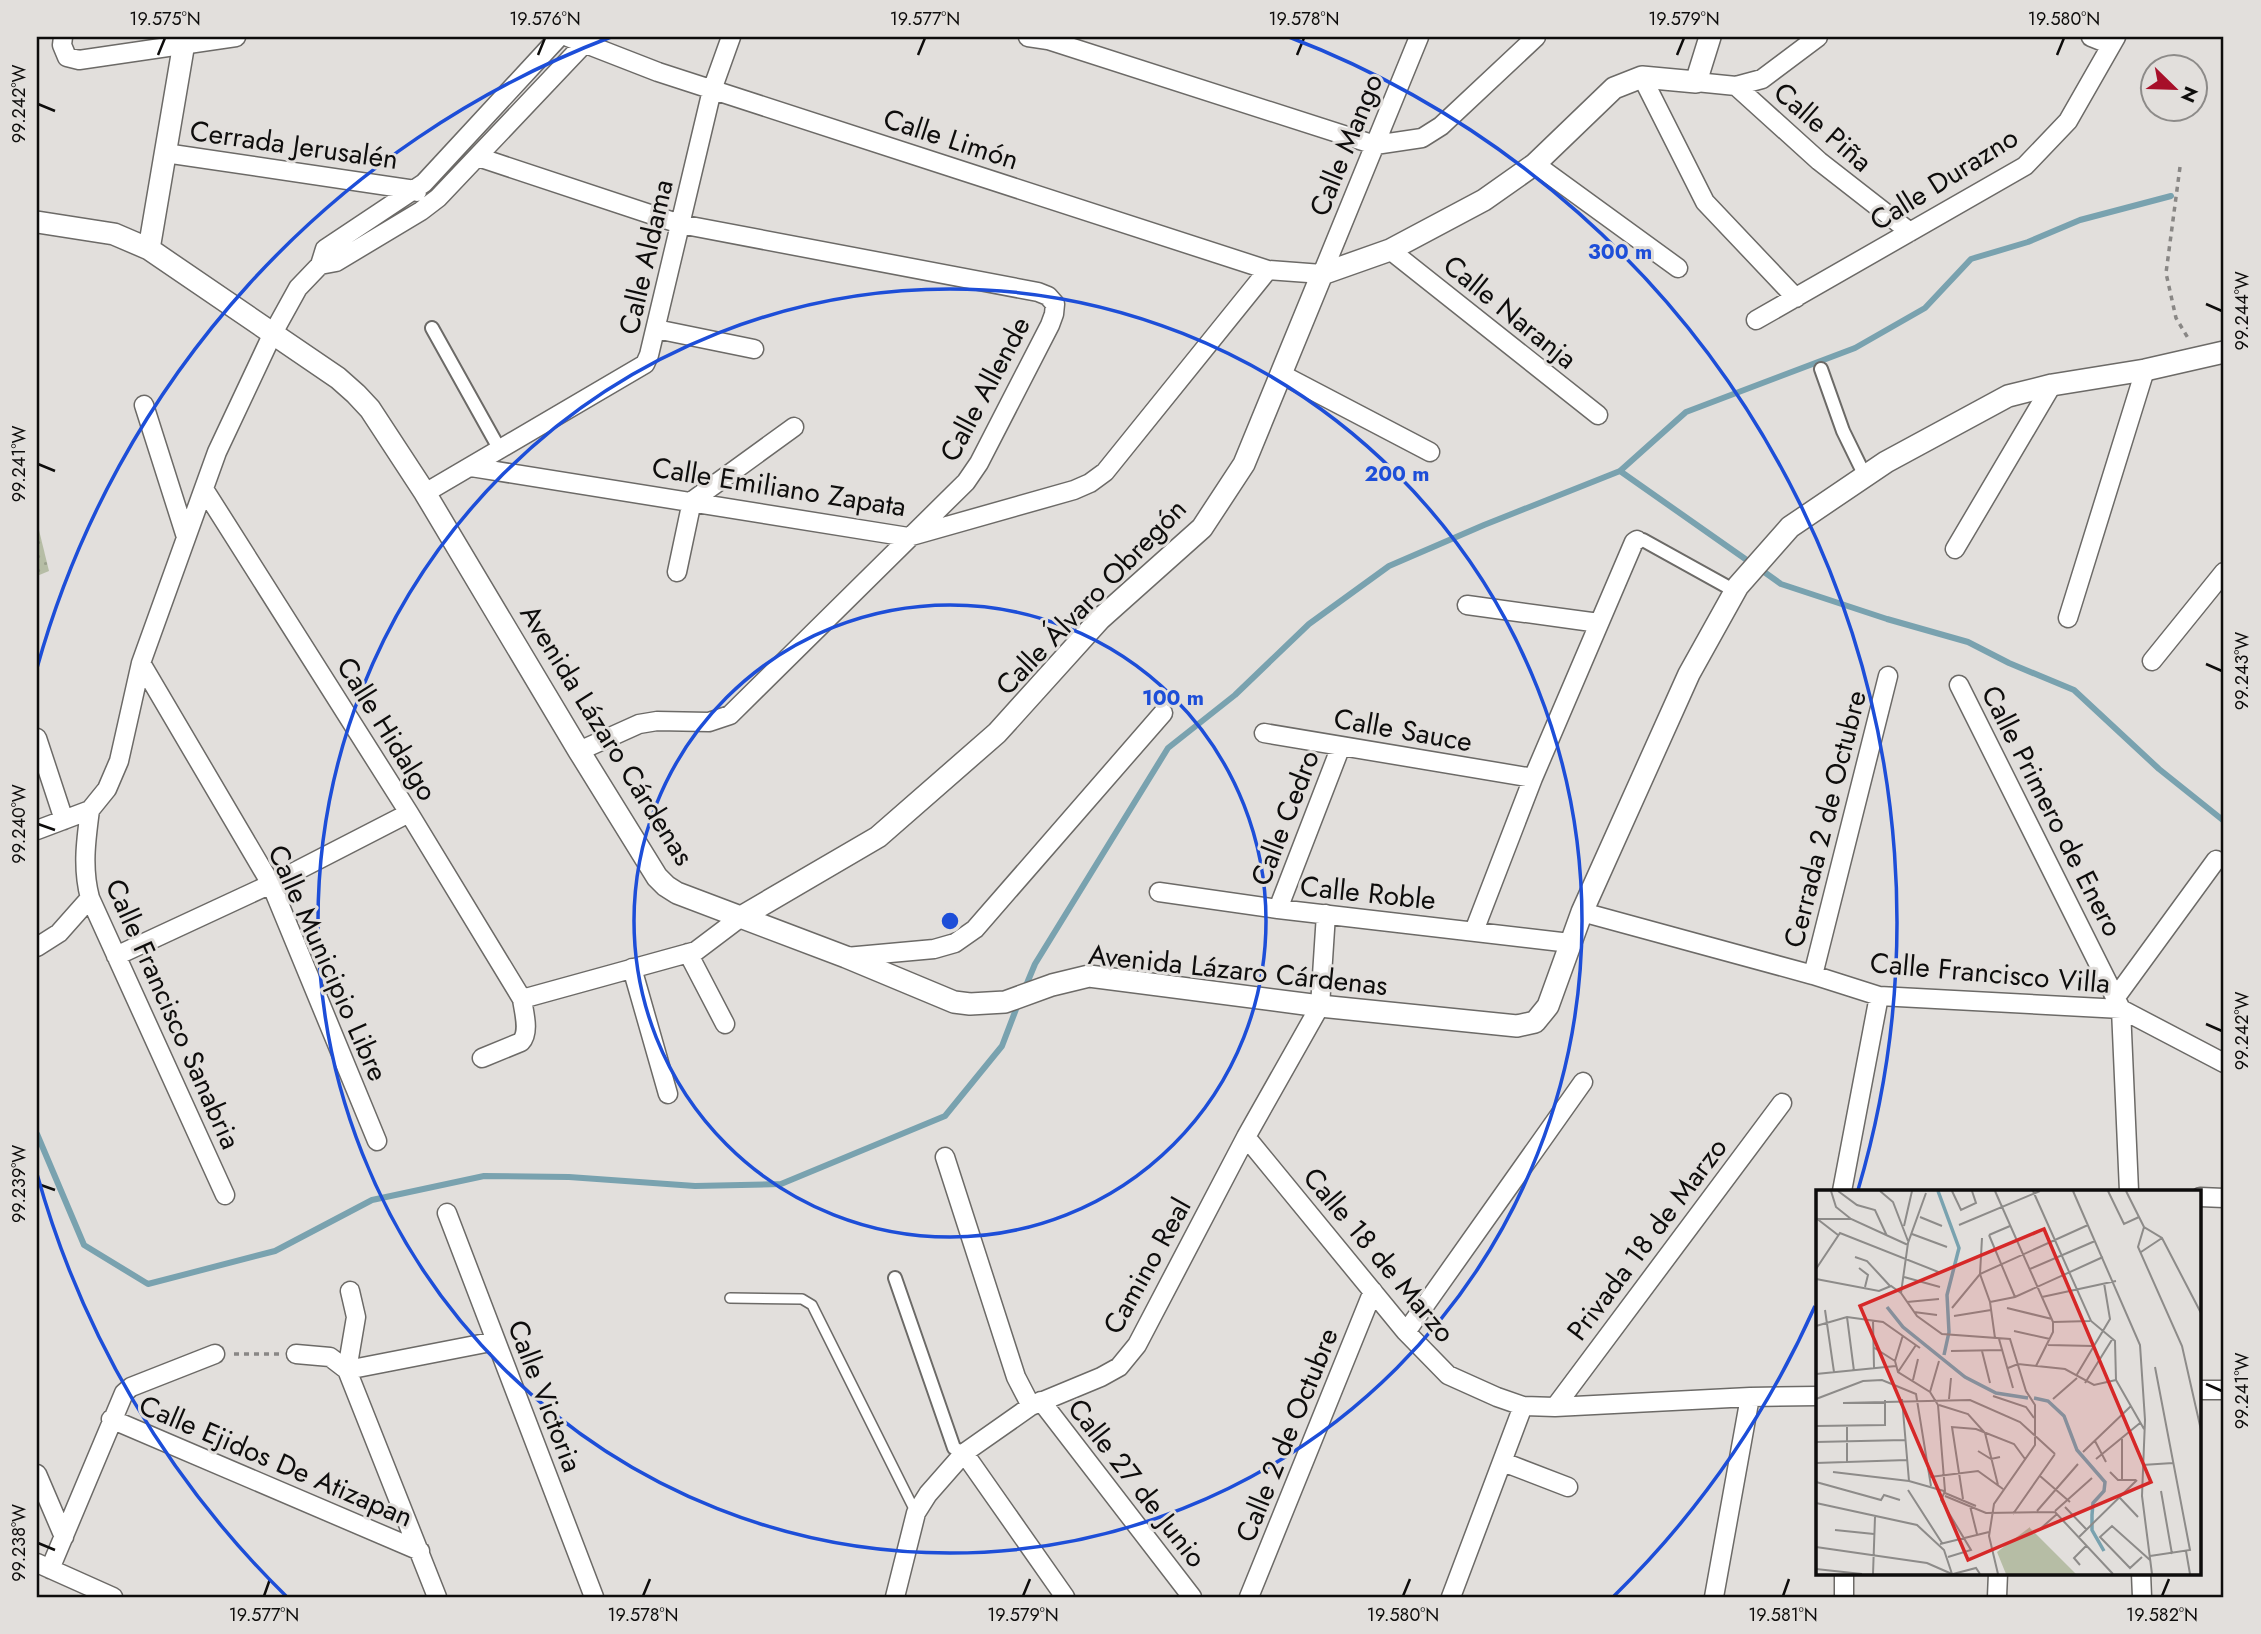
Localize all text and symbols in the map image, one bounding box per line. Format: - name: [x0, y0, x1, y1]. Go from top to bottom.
- text: 19.575°N: [129, 6, 201, 32]
- text: 19.576°N: [509, 6, 581, 32]
- text: 19.577°N: [890, 6, 960, 32]
- text: 19.578°N: [1269, 6, 1340, 32]
- text: 19.579°N: [1648, 6, 1720, 32]
- text: 19.580°N: [2028, 6, 2100, 32]
- north arrow: [2138, 52, 2208, 122]
- text: 99.242°W: [6, 64, 32, 143]
- street label: Calle Mango: [1299, 68, 1393, 222]
- street label: Calle Piña: [1765, 72, 1881, 182]
- text: N: [2174, 82, 2205, 107]
- street label: Calle Limón: [878, 98, 1024, 180]
- street label: Cerrada Jerusalén: [187, 110, 401, 180]
- street label: Calle Durazno: [1862, 117, 2026, 241]
- street label: Calle Aldama: [608, 175, 684, 339]
- text: 300 m: [1588, 237, 1652, 267]
- street label: Calle Naranja: [1434, 245, 1586, 379]
- text: 99.244°W: [2229, 271, 2255, 350]
- street label: Calle Allende: [930, 309, 1040, 469]
- text: 99.241°W: [6, 426, 32, 502]
- street label: Calle Emiliano Zapata: [649, 447, 909, 527]
- text: 200 m: [1364, 459, 1430, 489]
- street label: Calle Álvaro Obregón: [986, 489, 1196, 705]
- street label: Avenida Lázaro Cárdenas: [510, 597, 704, 873]
- text: 99.243°W: [2229, 632, 2255, 710]
- street label: Calle Hidalgo: [326, 649, 448, 809]
- street label: Calle Primero de Enero: [1971, 678, 2133, 944]
- text: 100 m: [1142, 683, 1204, 713]
- street label: Cerrada 2 de Octubre: [1773, 686, 1877, 952]
- street label: Calle Sauce: [1331, 698, 1475, 762]
- street label: Calle Cedro: [1240, 744, 1330, 892]
- text: 99.240°W: [6, 784, 32, 864]
- street label: Calle Municipio Libre: [257, 838, 399, 1088]
- street label: Calle Roble: [1298, 865, 1438, 921]
- street label: Calle Francisco Sanabria: [95, 872, 251, 1156]
- centre of rings: [938, 909, 962, 933]
- street label: Avenida Lázaro Cárdenas: [1086, 934, 1390, 1006]
- street label: Calle Francisco Villa: [1868, 942, 2112, 1004]
- text: 99.242°W: [2229, 991, 2255, 1070]
- street label: Privada 18 de Marzo: [1557, 1129, 1737, 1349]
- text: 99.239°W: [6, 1145, 32, 1223]
- street label: Calle 18 de Marzo: [1293, 1158, 1465, 1352]
- street label: Camino Real: [1093, 1190, 1201, 1342]
- inset map: [1816, 1190, 2202, 1574]
- street label: Calle Victoria: [497, 1314, 593, 1478]
- street label: Calle 2 de Octubre: [1225, 1322, 1349, 1548]
- text: 99.241°W: [2229, 1353, 2255, 1429]
- street label: Calle Ejidos De Atizapan: [133, 1385, 419, 1537]
- street label: Calle 27 de Junio: [1058, 1390, 1216, 1576]
- text: 99.238°W: [6, 1504, 32, 1582]
- text: 19.577°N: [229, 1602, 299, 1628]
- text: 19.578°N: [608, 1602, 679, 1628]
- text: 19.579°N: [987, 1602, 1059, 1628]
- text: 19.580°N: [1367, 1602, 1439, 1628]
- text: 19.581°N: [1748, 1602, 1818, 1628]
- text: 19.582°N: [2126, 1602, 2198, 1628]

